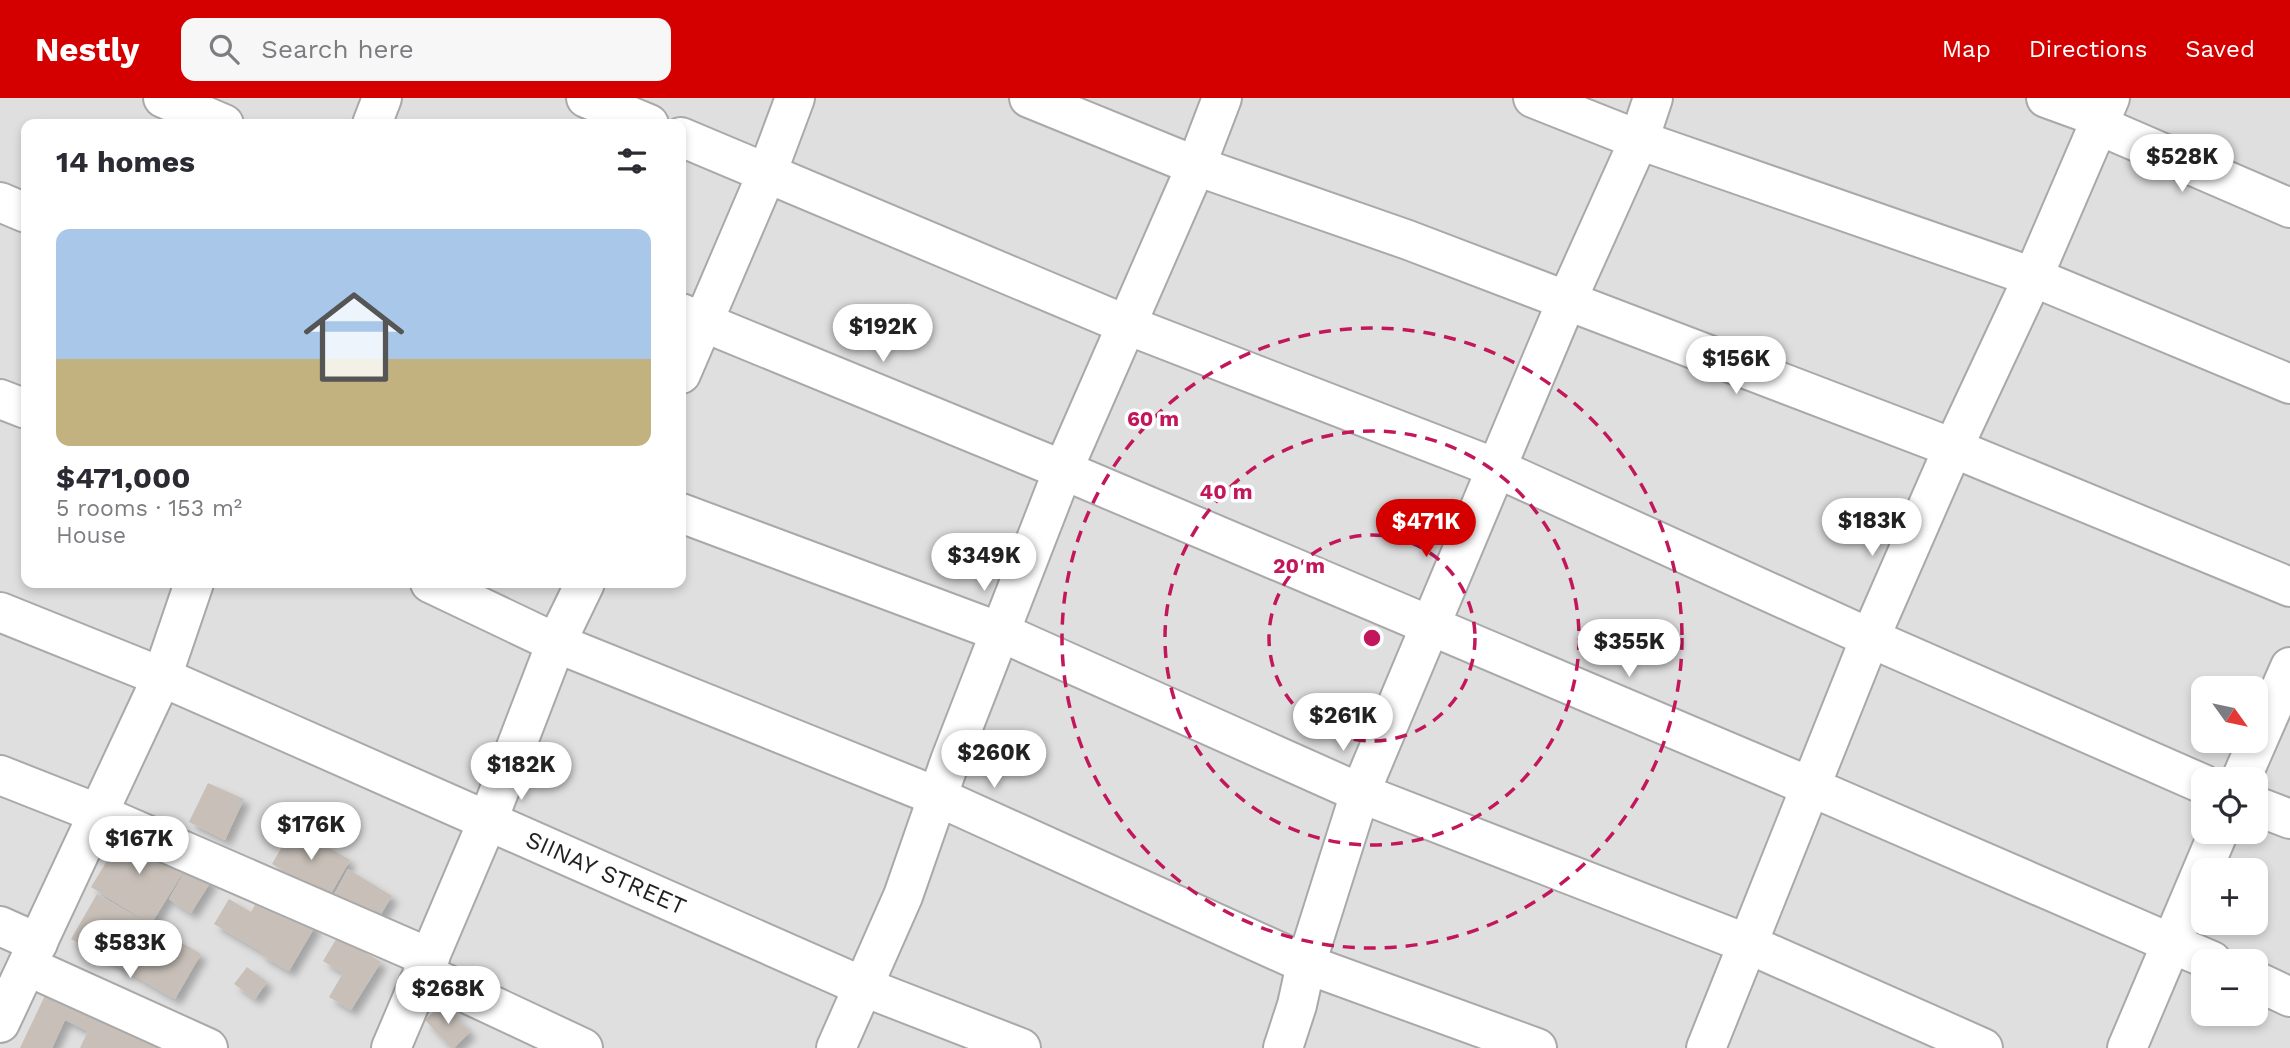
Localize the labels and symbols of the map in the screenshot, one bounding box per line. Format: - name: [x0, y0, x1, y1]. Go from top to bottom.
- pin: $528K: [2133, 134, 2231, 194]
- pin: $192K: [834, 304, 932, 364]
- pin: $156K: [1687, 336, 1785, 396]
- text: 60 m: [1127, 406, 1179, 431]
- text: 40 m: [1200, 479, 1252, 504]
- pin: $183K: [1823, 498, 1921, 558]
- pin: $471K: [1377, 500, 1475, 559]
- pin: $349K: [935, 533, 1033, 593]
- text: 20 m: [1273, 553, 1325, 578]
- pin: $355K: [1580, 620, 1678, 679]
- centre of rings: [1360, 626, 1384, 650]
- north arrow: [2191, 676, 2268, 752]
- pin: $261K: [1294, 694, 1392, 753]
- pin: $260K: [945, 730, 1043, 790]
- pin: $182K: [472, 742, 570, 802]
- pin: $176K: [262, 802, 360, 862]
- pin: $167K: [90, 816, 188, 876]
- street label: SIINAY STREET: [521, 825, 691, 921]
- pin: $583K: [81, 920, 179, 980]
- pin: $268K: [399, 967, 497, 1026]

